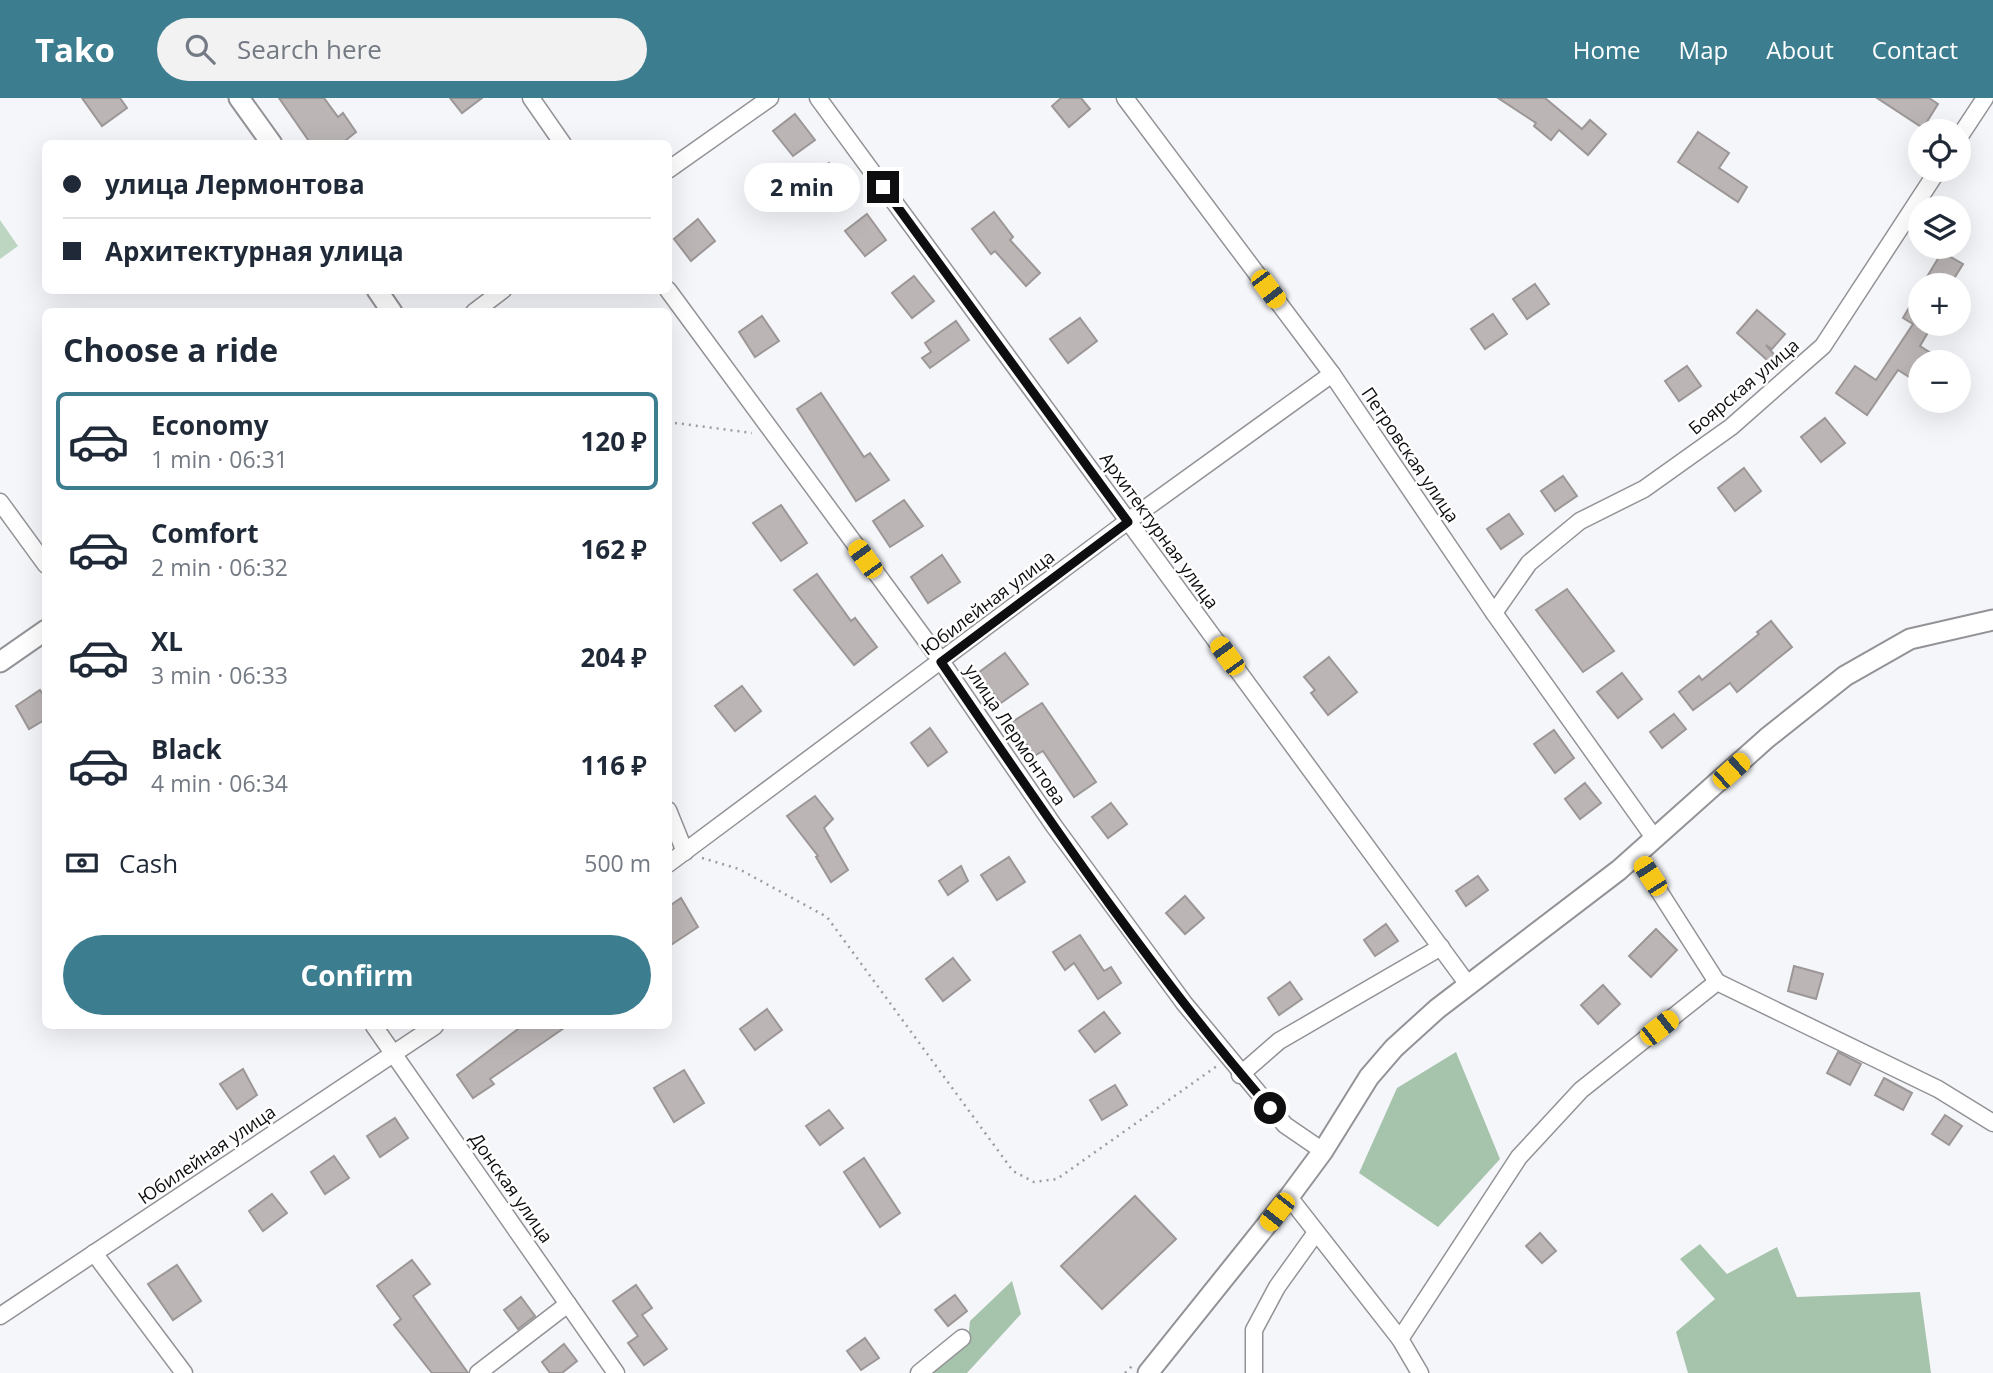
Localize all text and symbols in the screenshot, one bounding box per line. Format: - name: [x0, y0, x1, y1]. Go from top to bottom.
- search box: [157, 18, 647, 81]
- text: Tako: [35, 27, 115, 72]
- icon: search: [181, 30, 219, 68]
- text: Search here: [237, 31, 382, 67]
- text: Home: [1573, 33, 1641, 66]
- text: Map: [1679, 33, 1728, 66]
- text: About: [1766, 33, 1834, 66]
- text: Contact: [1872, 33, 1958, 66]
- map controls: [1908, 119, 1971, 413]
- button: locate: [1908, 119, 1971, 182]
- callout: 2 min: [743, 162, 858, 212]
- text: улица Лермонтова: [105, 166, 365, 202]
- text: 2 min: [770, 171, 834, 203]
- route end: [867, 171, 899, 203]
- button: layers: [1908, 196, 1971, 259]
- text: Архитектурная улица: [105, 233, 404, 269]
- car: [1247, 266, 1290, 312]
- button: +: [1908, 273, 1971, 336]
- text: Choose a ride: [63, 328, 278, 371]
- street label: Боярская улица: [1683, 333, 1804, 440]
- button: −: [1908, 350, 1971, 413]
- street label: Петровская улица: [1357, 382, 1465, 527]
- text: Economy: [151, 407, 269, 443]
- icon: car: [67, 410, 130, 473]
- text: 120 ₽: [581, 423, 647, 459]
- text: 1 min · 06:31: [151, 443, 288, 475]
- street label: Архитектурная улица: [1095, 447, 1225, 613]
- text: Comfort: [151, 515, 258, 551]
- icon: car: [67, 518, 130, 581]
- text: 162 ₽: [581, 531, 647, 567]
- car: [845, 536, 886, 582]
- street label: Юбилейная улица: [916, 544, 1059, 660]
- text: 2 min · 06:32: [151, 551, 288, 583]
- text: XL: [151, 623, 183, 659]
- icon: car: [67, 626, 130, 689]
- car: [1207, 633, 1248, 679]
- text: 204 ₽: [581, 639, 647, 675]
- text: 3 min · 06:33: [151, 659, 288, 691]
- street label: улица Лермонтова: [960, 659, 1072, 810]
- text: Black: [151, 731, 222, 767]
- icon: car: [67, 734, 130, 797]
- text: 116 ₽: [581, 747, 647, 783]
- car: [1709, 749, 1754, 793]
- text: 4 min · 06:34: [151, 767, 288, 799]
- icon: cash: [63, 844, 101, 882]
- text: Cash: [119, 845, 178, 881]
- text: 500 m: [584, 847, 651, 879]
- car: [1630, 853, 1671, 899]
- button: Confirm: [63, 935, 651, 1015]
- car: [1636, 1007, 1683, 1049]
- route start: [1254, 1092, 1286, 1124]
- street label: Юбилейная улица: [133, 1099, 280, 1209]
- street label: Донская улица: [465, 1128, 559, 1247]
- car: [1256, 1189, 1299, 1235]

